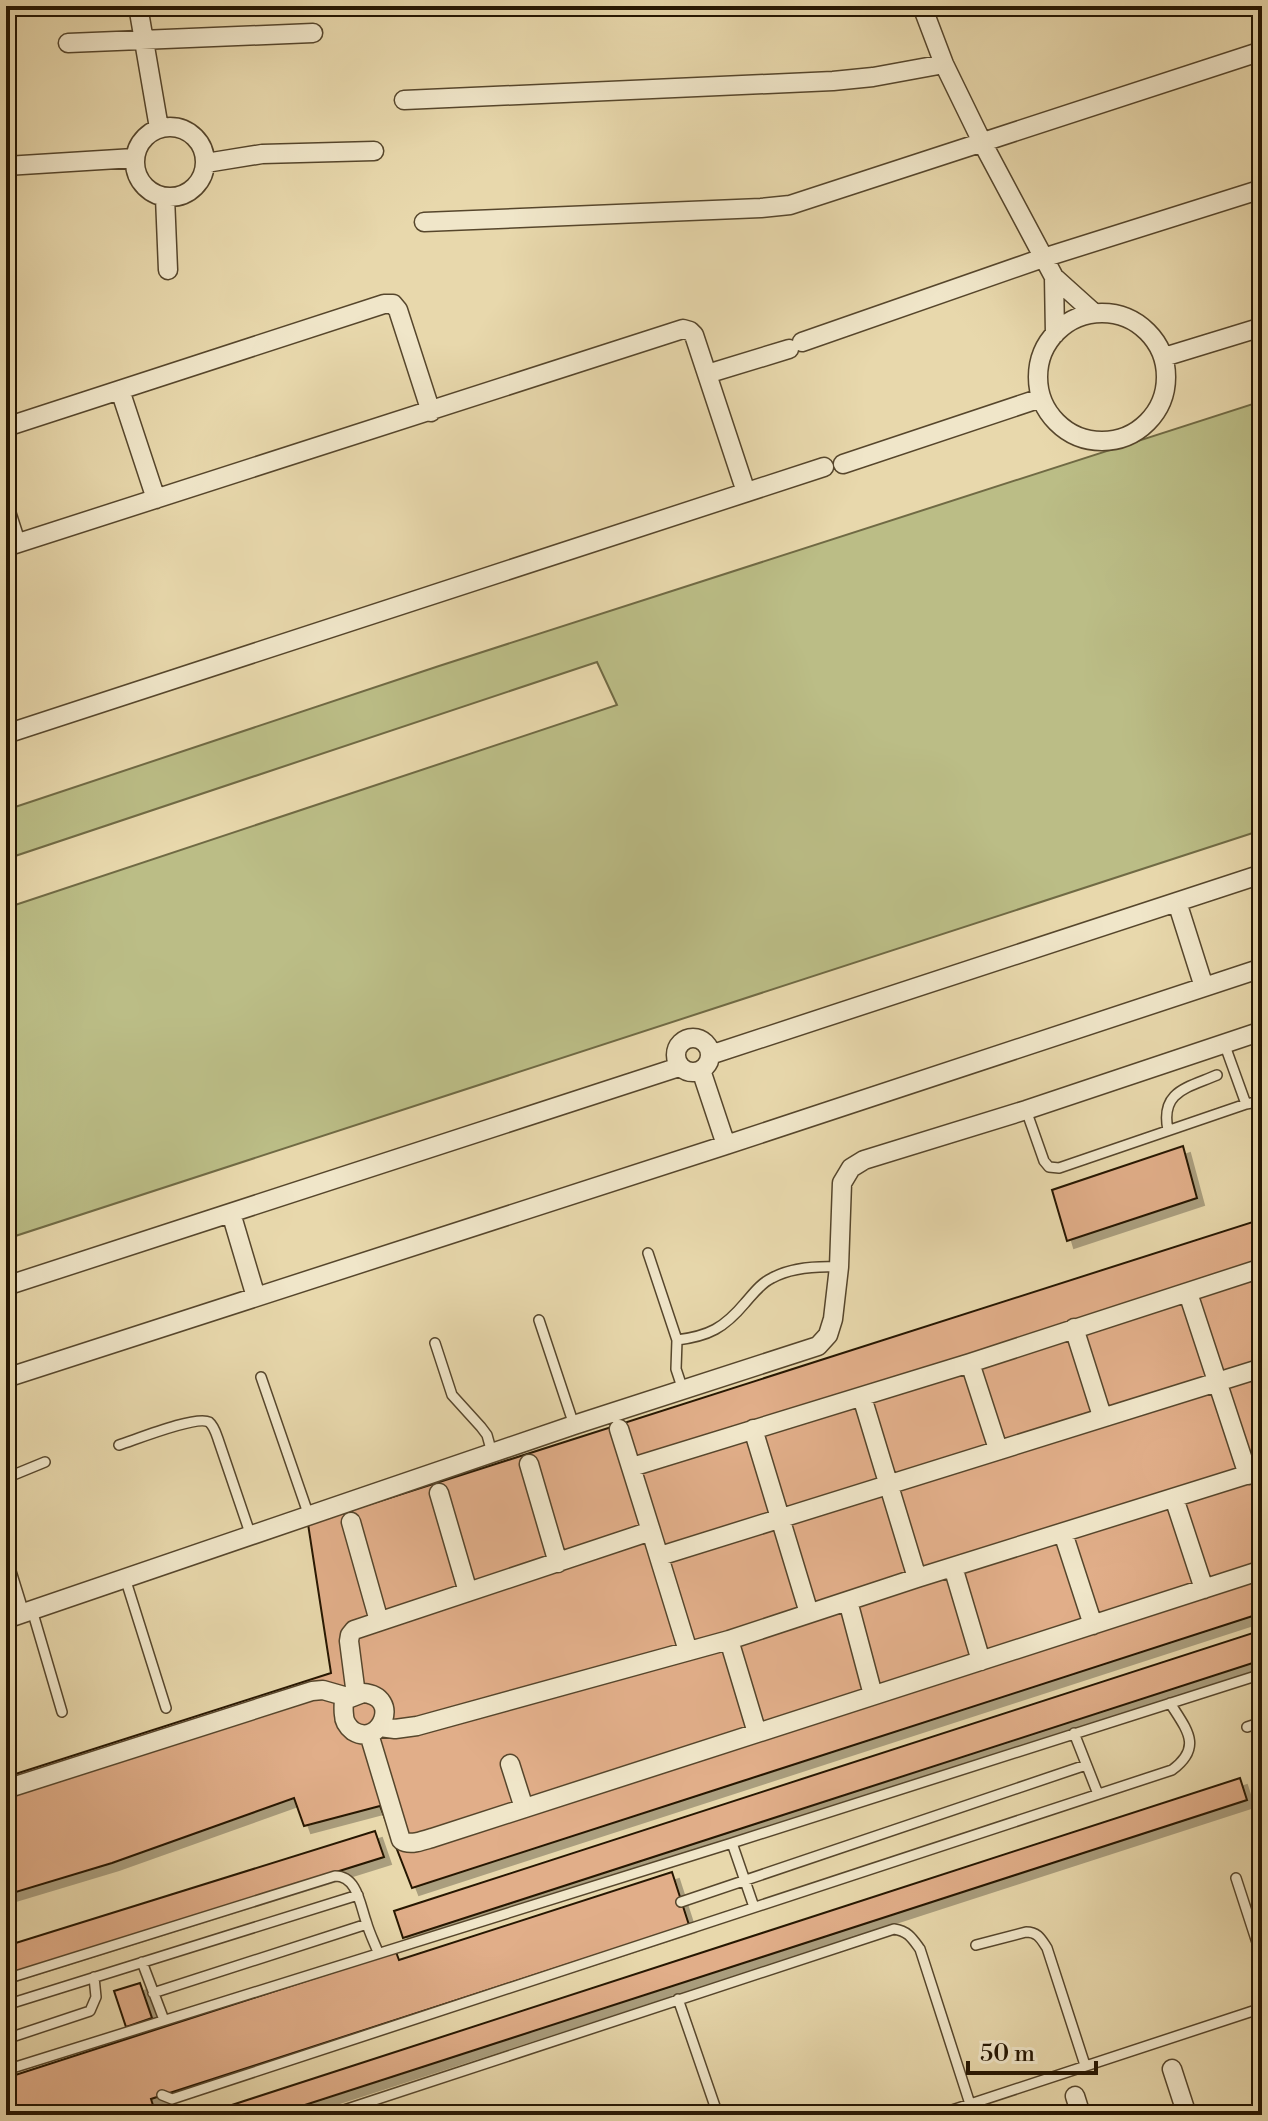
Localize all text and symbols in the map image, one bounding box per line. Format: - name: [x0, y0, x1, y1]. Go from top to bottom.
- scale bar: [968, 2025, 1096, 2075]
- text: 50 m: [980, 2039, 1035, 2069]

